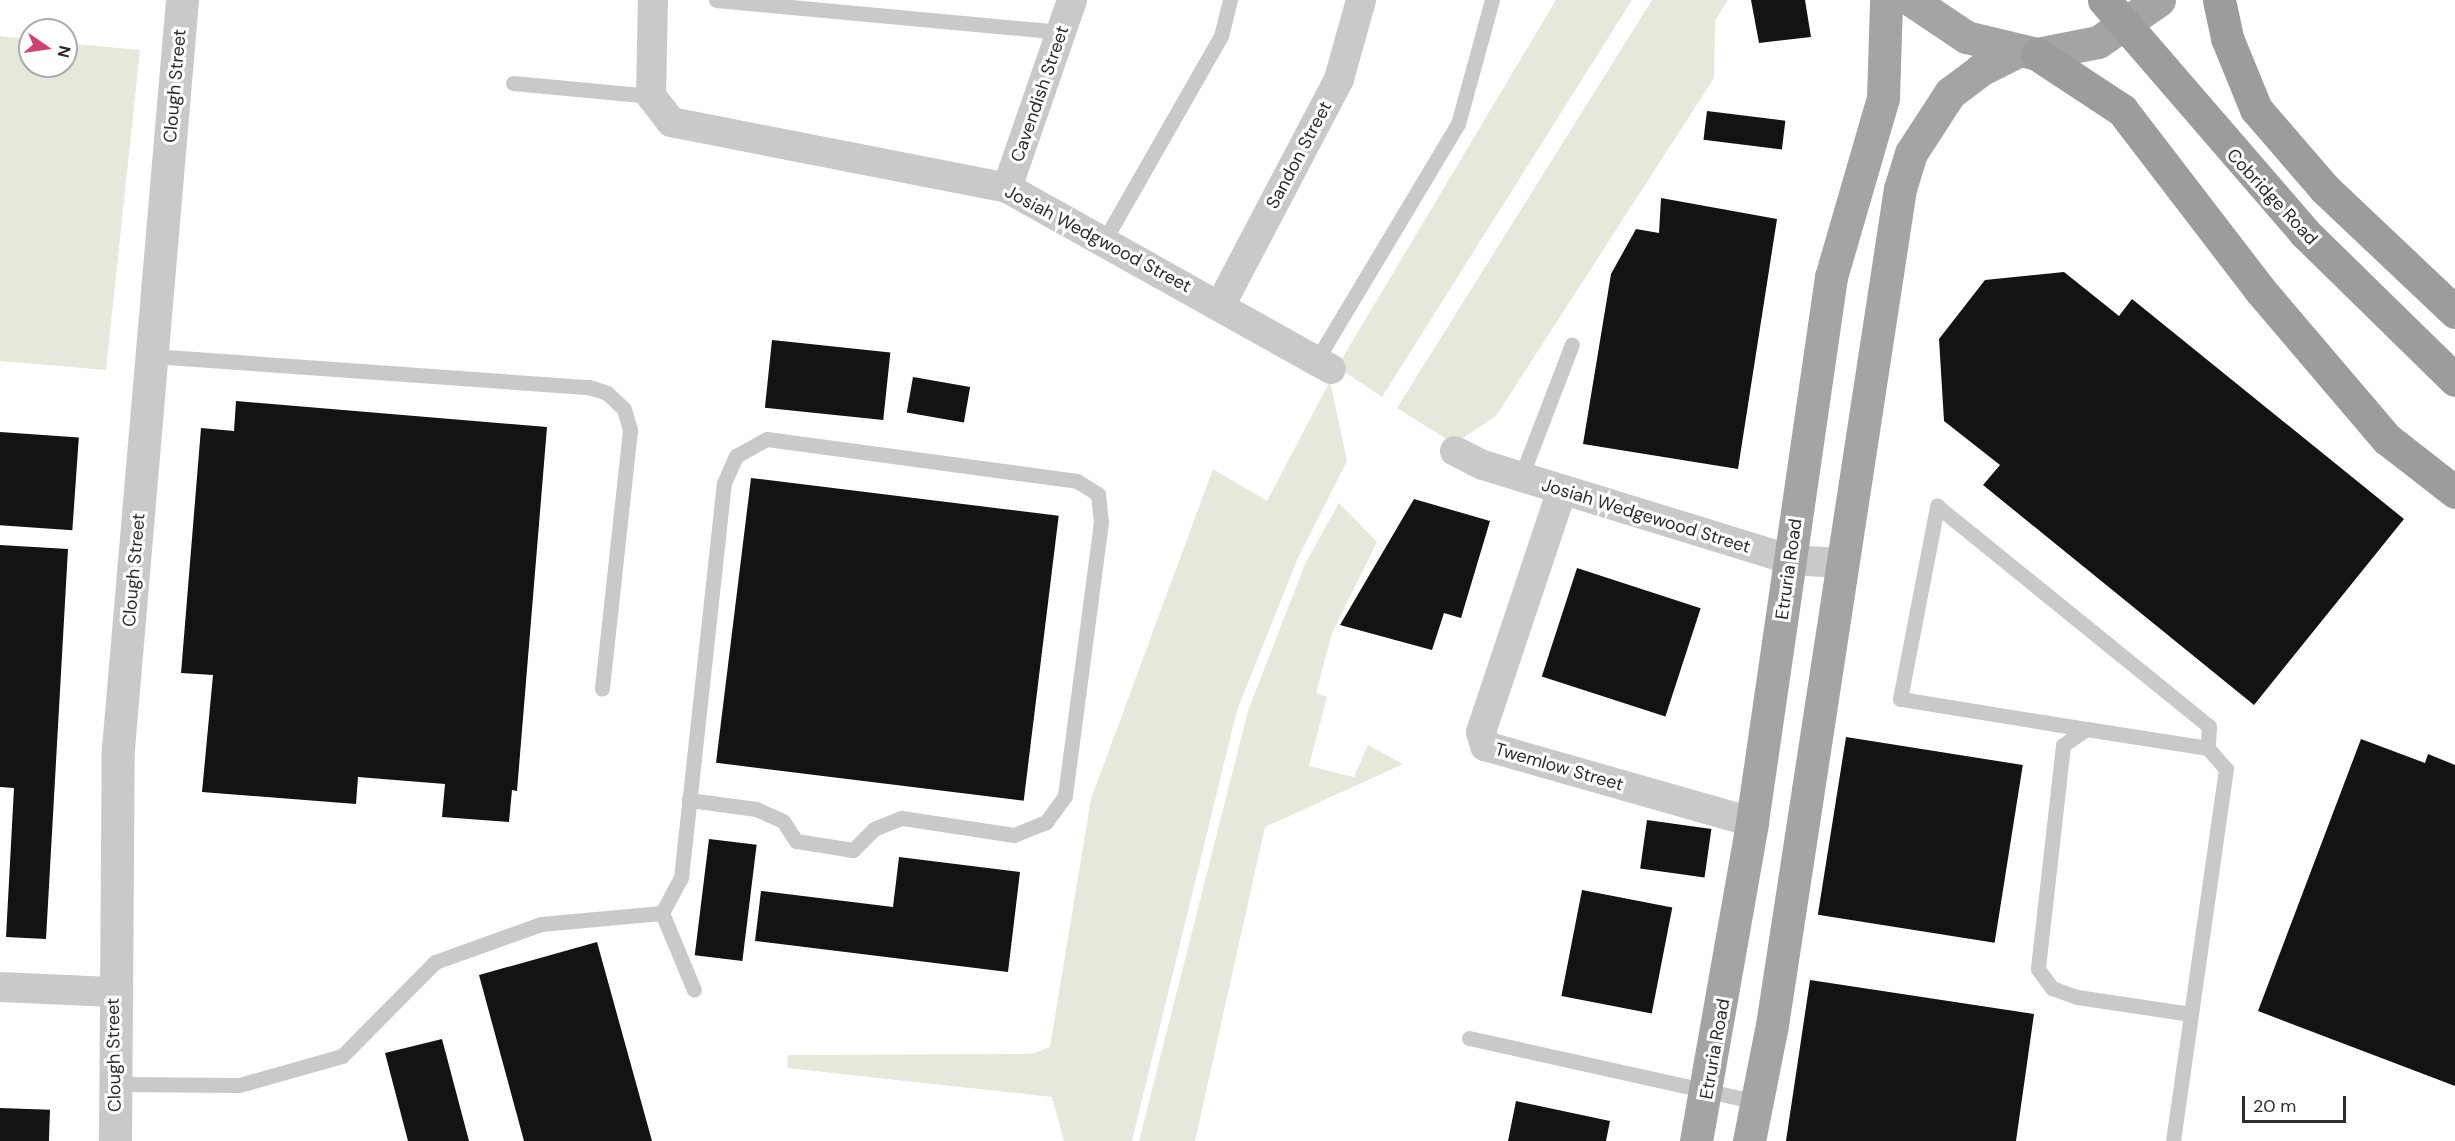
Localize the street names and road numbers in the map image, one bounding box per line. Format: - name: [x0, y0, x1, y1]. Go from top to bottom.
- street label: Cavendish Street: [1007, 23, 1073, 165]
- street label: Clough Street: [159, 28, 191, 144]
- street label: Sandon Street: [1262, 98, 1336, 212]
- street label: Cobridge Road: [2222, 144, 2322, 250]
- street label: Josiah Wedgwood Street: [1001, 181, 1195, 297]
- street label: Josiah Wedgewood Street: [1539, 474, 1753, 558]
- street label: Clough Street: [118, 512, 150, 628]
- street label: Etruria Road: [1771, 517, 1807, 621]
- street label: Twemlow Street: [1492, 738, 1626, 796]
- street label: Etruria Road: [1696, 997, 1734, 1101]
- street label: Clough Street: [102, 998, 126, 1112]

